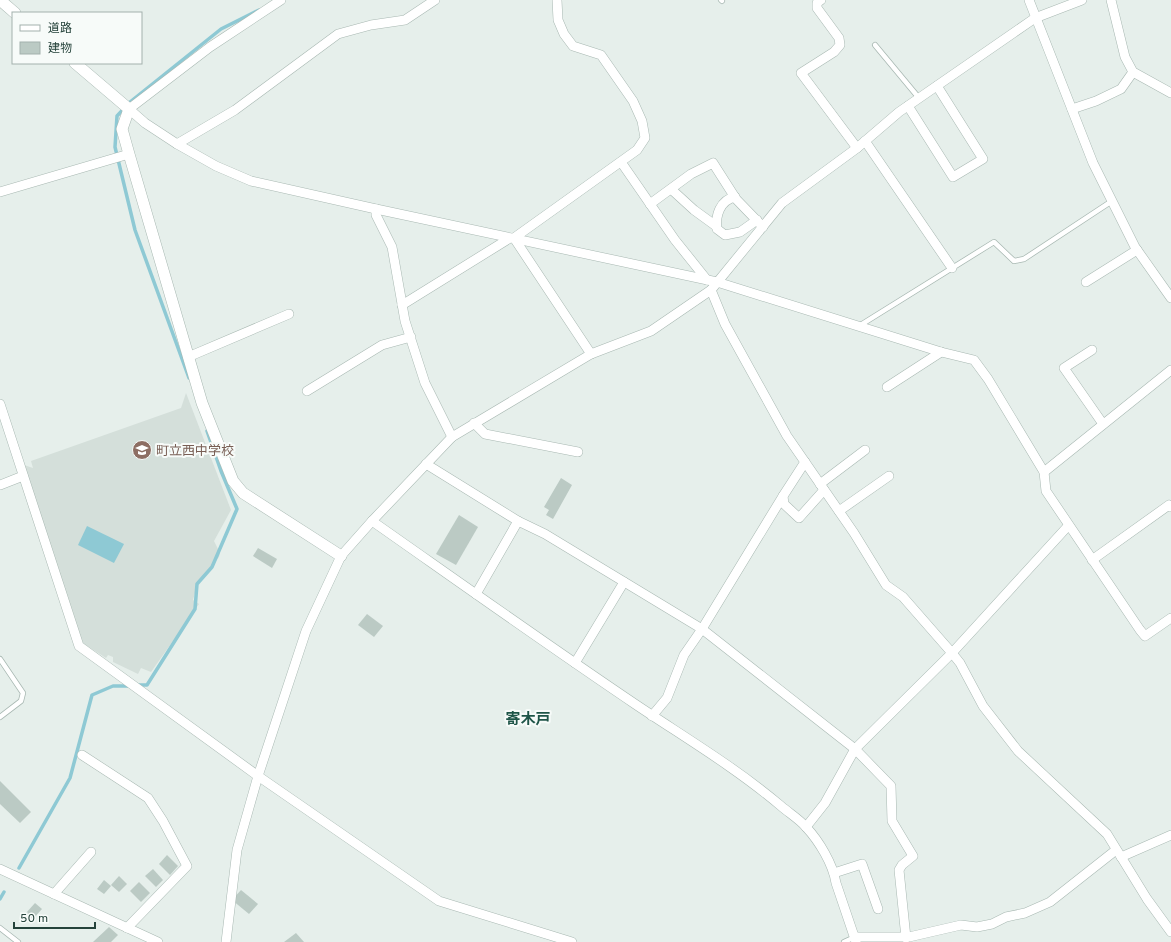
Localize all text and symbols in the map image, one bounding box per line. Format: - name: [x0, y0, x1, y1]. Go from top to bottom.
- legend: [12, 12, 142, 64]
- text: 道路: [48, 21, 72, 37]
- text: 建物: [48, 41, 72, 57]
- school or university icon: 町立西中学校: [131, 439, 153, 461]
- place label: 町立西中学校: [156, 443, 234, 460]
- district label: 寄木戸: [505, 711, 551, 730]
- scale bar: [14, 904, 95, 930]
- text: 50 m: [20, 911, 48, 927]

